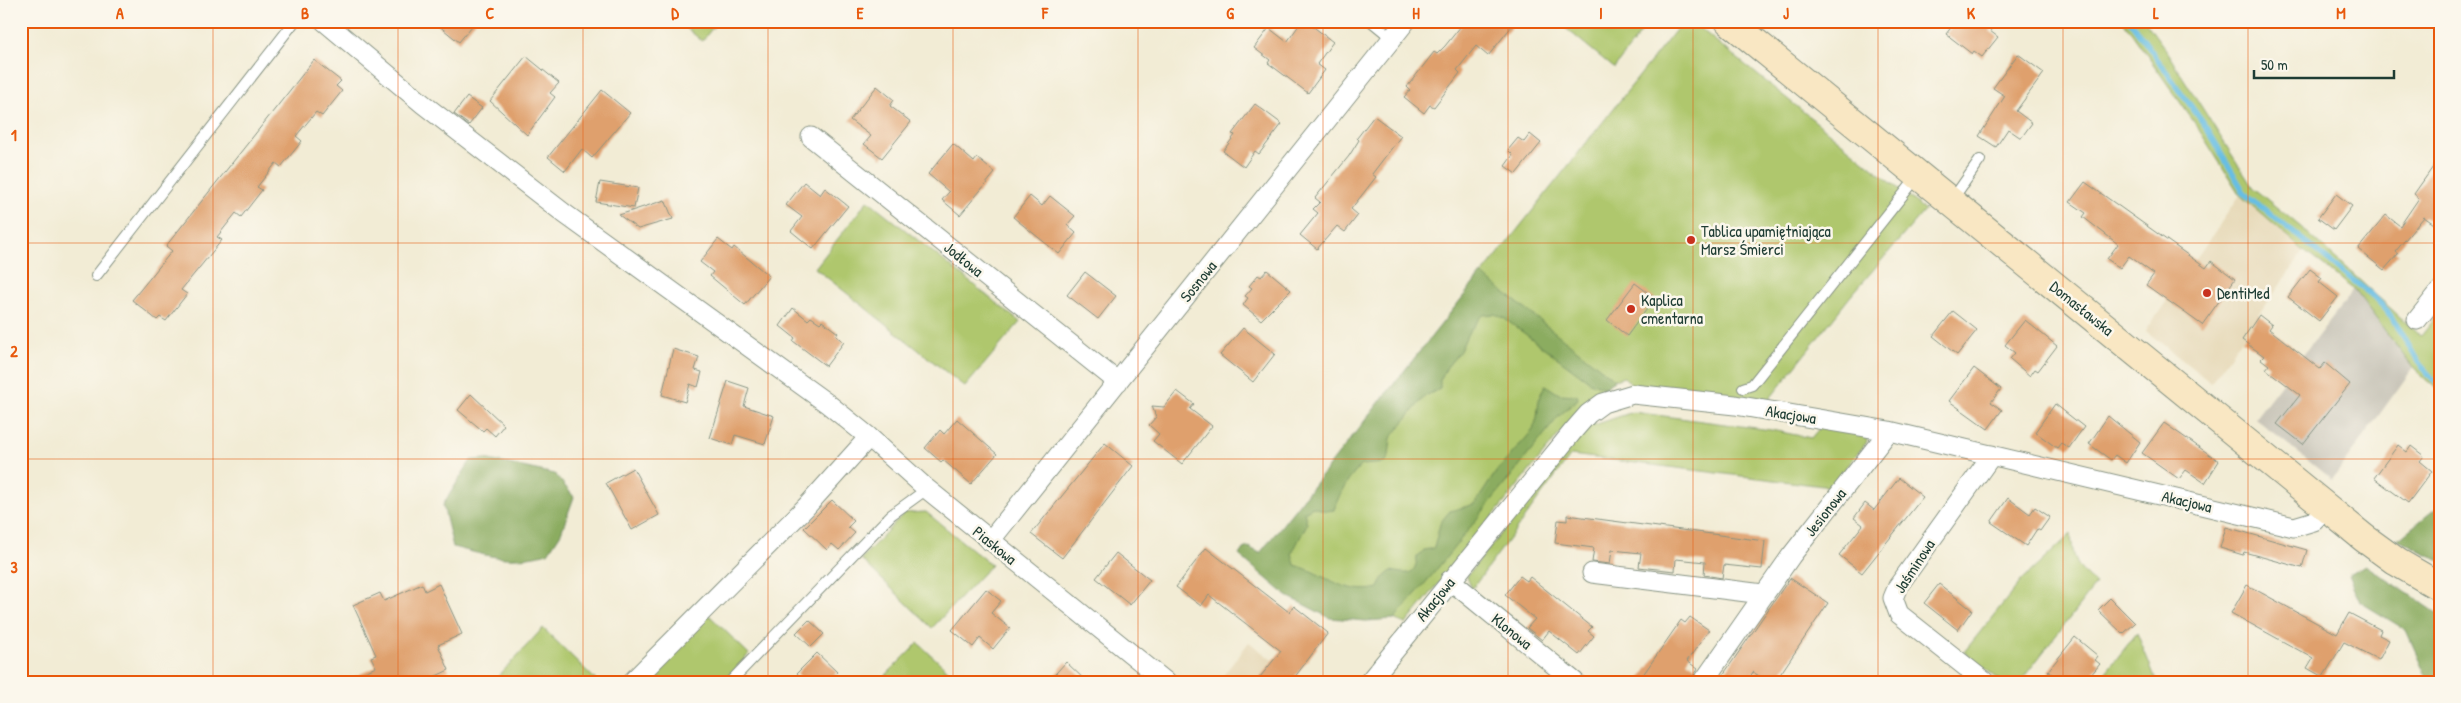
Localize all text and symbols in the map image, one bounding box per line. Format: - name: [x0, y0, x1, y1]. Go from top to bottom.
- text: A: [116, 2, 124, 24]
- text: B: [301, 2, 309, 24]
- text: C: [486, 2, 495, 24]
- text: D: [671, 2, 679, 24]
- text: E: [856, 2, 864, 24]
- text: F: [1041, 2, 1049, 24]
- text: G: [1226, 2, 1234, 24]
- text: H: [1412, 2, 1420, 24]
- text: I: [1599, 2, 1603, 24]
- text: J: [1783, 2, 1789, 24]
- text: K: [1967, 2, 1976, 24]
- text: L: [2153, 2, 2159, 24]
- text: M: [2336, 2, 2346, 24]
- scale bar: [2254, 48, 2394, 80]
- text: 50 m: [2261, 54, 2288, 75]
- text: 1: [11, 124, 17, 146]
- place label: Tablica upamiętniająca Marsz Śmierci: [1701, 220, 1831, 260]
- marker: Tablica upamiętniająca Marsz Śmierci: [1685, 234, 1697, 246]
- street label: Jodłowa: [940, 236, 988, 282]
- street label: Sosnowa: [1175, 256, 1221, 306]
- street label: Domasławska: [2045, 275, 2119, 341]
- place label: DentiMed: [2217, 282, 2269, 304]
- marker: DentiMed: [2201, 287, 2213, 299]
- place label: Kaplica cmentarna: [1641, 289, 1703, 329]
- marker: Kaplica cmentarna: [1625, 303, 1637, 315]
- text: 2: [10, 340, 18, 362]
- street label: Akacjowa: [1764, 399, 1818, 429]
- street label: Jesionowa: [1799, 483, 1851, 541]
- street label: Akacjowa: [2160, 485, 2214, 517]
- street label: Piaskowa: [968, 521, 1022, 569]
- street label: Jaśminowa: [1888, 535, 1940, 597]
- text: 3: [10, 556, 18, 578]
- street label: Akacjowa: [1410, 572, 1460, 626]
- street label: Klonowa: [1487, 608, 1537, 654]

